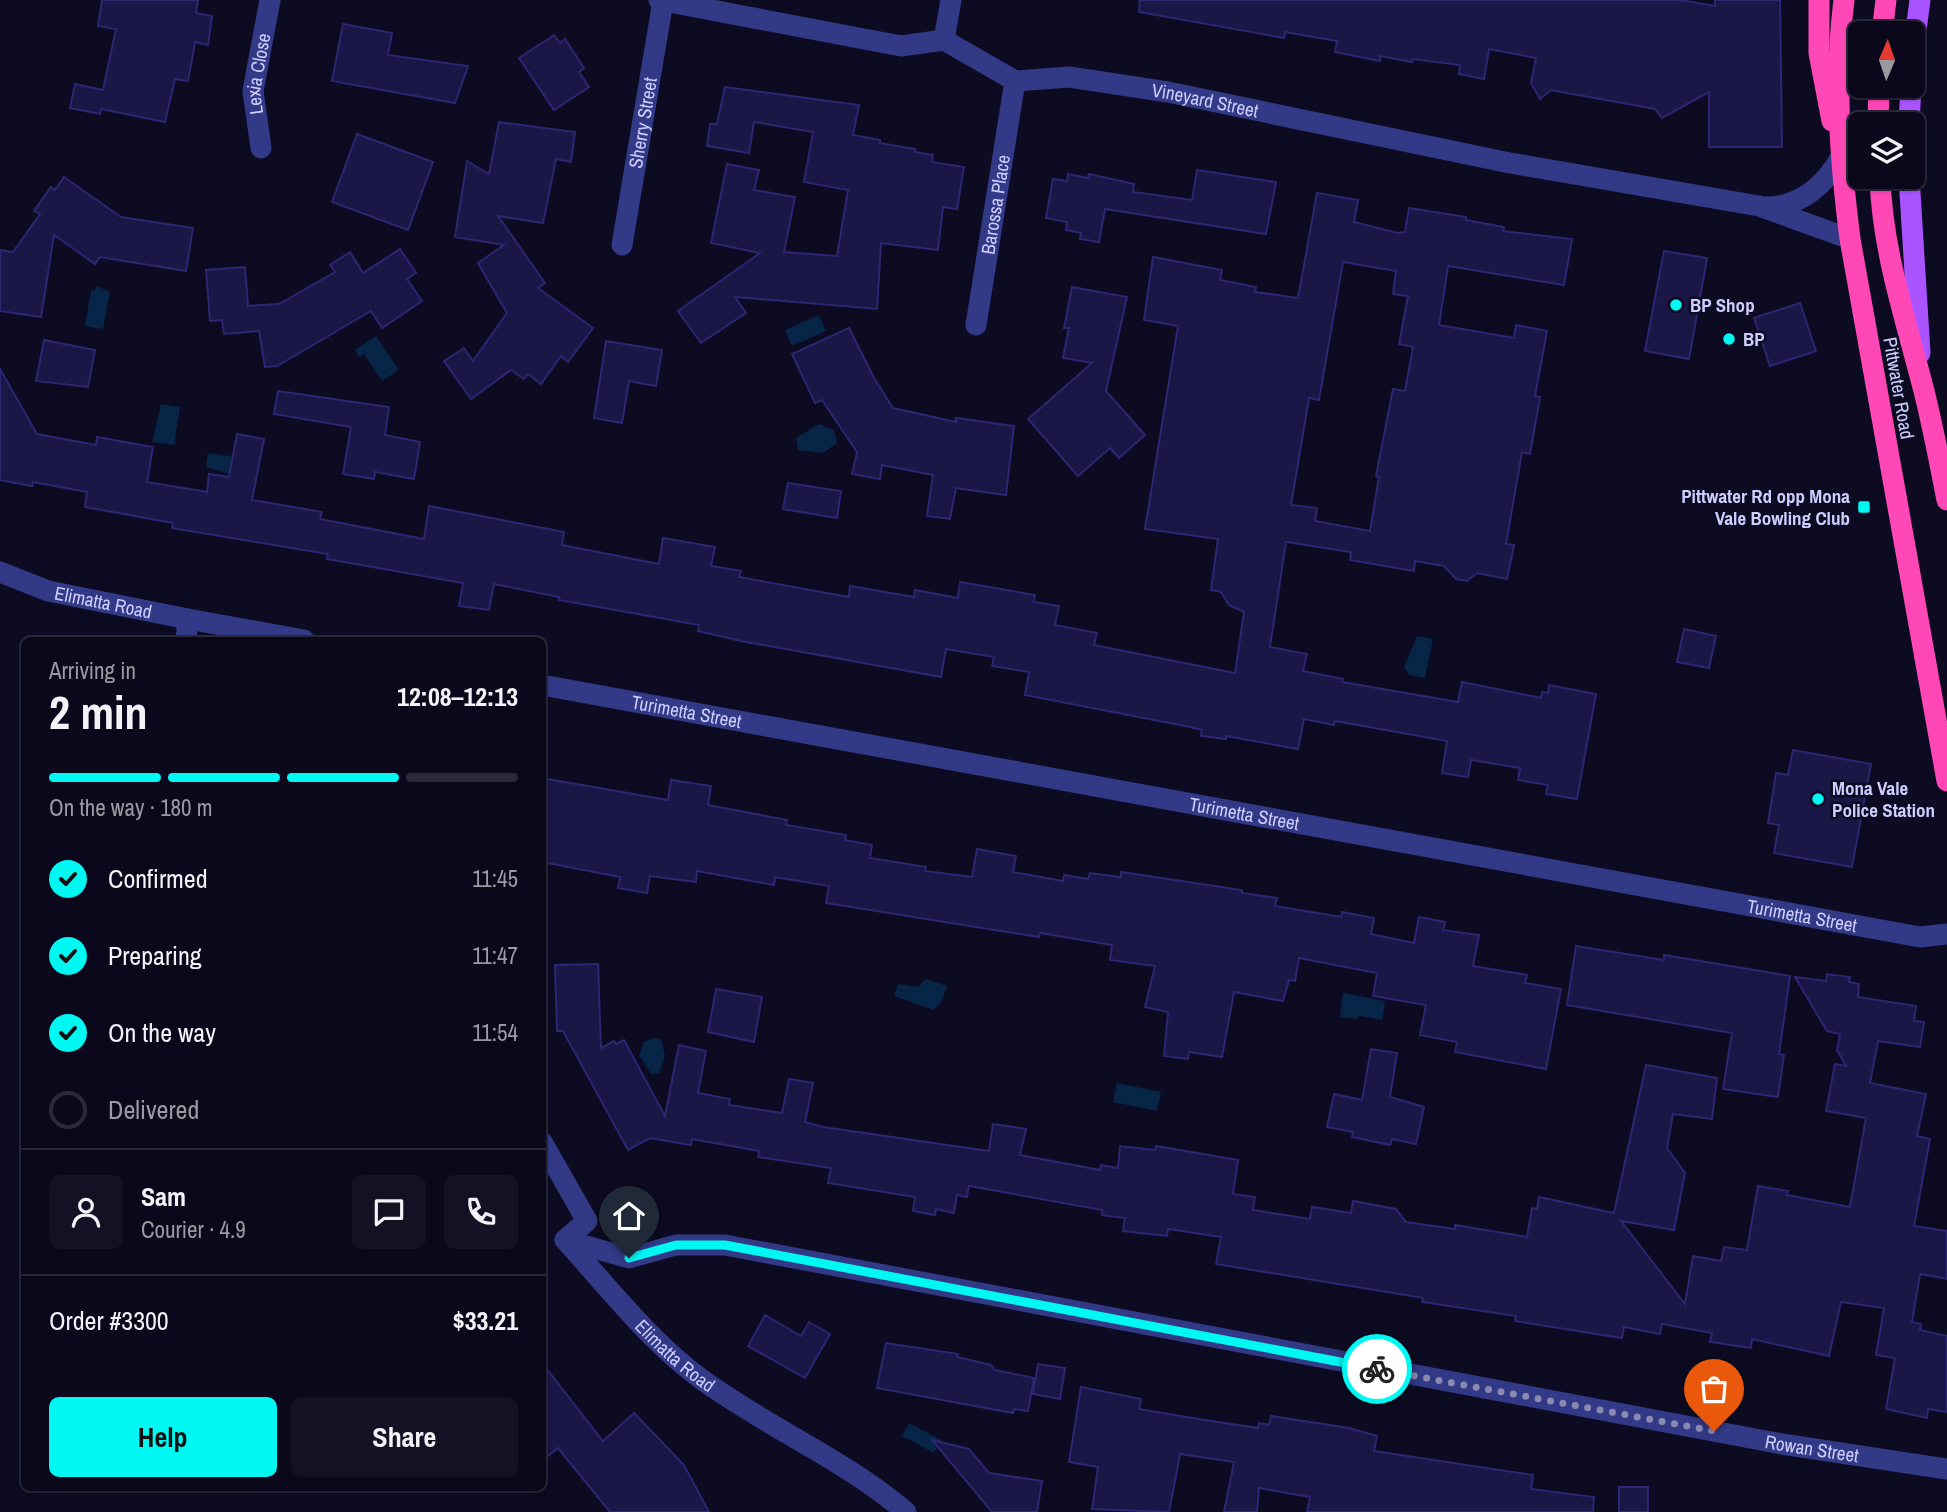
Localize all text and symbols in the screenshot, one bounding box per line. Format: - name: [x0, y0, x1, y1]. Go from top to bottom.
- north arrow: [1848, 21, 1925, 98]
- map controls: [1848, 21, 1925, 189]
- street label: Lexia Close: [240, 31, 277, 116]
- street label: Sherry Street: [622, 75, 663, 170]
- street label: Vineyard Street: [1150, 77, 1261, 124]
- button: layers: [1848, 112, 1925, 189]
- street label: Barossa Place: [974, 153, 1016, 256]
- place label: BP Shop: [1690, 292, 1755, 318]
- marker: BP Shop: [1668, 297, 1684, 313]
- place label: BP: [1743, 326, 1765, 352]
- marker: BP: [1721, 331, 1737, 347]
- street label: Pittwater Road: [1877, 335, 1921, 441]
- place label: Pittwater Rd opp Mona Vale Bowling Club: [1681, 483, 1850, 531]
- marker: Pittwater Rd opp Mona Vale Bowling Club: [1856, 499, 1872, 515]
- street label: Elimatta Road: [52, 580, 154, 624]
- text: Arriving in: [49, 655, 136, 686]
- text: 12:08–12:13: [397, 679, 518, 714]
- text: 2 min: [49, 681, 148, 743]
- street label: Turimetta Street: [629, 689, 744, 734]
- place label: Mona Vale Police Station: [1832, 775, 1935, 823]
- street label: Turimetta Street: [1187, 791, 1302, 836]
- marker: Mona Vale Police Station: [1810, 791, 1826, 807]
- text: On the way · 180 m: [49, 792, 213, 823]
- icon: check: [49, 860, 87, 898]
- text: Confirmed: [108, 861, 208, 896]
- text: 11:45: [472, 863, 518, 894]
- street label: Turimetta Street: [1745, 893, 1860, 938]
- icon: check: [49, 937, 87, 975]
- text: Preparing: [108, 938, 202, 973]
- text: 11:47: [472, 940, 518, 971]
- icon: check: [49, 1014, 87, 1052]
- text: On the way: [108, 1015, 216, 1050]
- text: 11:54: [472, 1017, 518, 1048]
- text: Delivered: [108, 1092, 199, 1127]
- button: person: [49, 1175, 123, 1249]
- button: chat: [352, 1175, 426, 1249]
- button: phone: [444, 1175, 518, 1249]
- text: Sam: [141, 1179, 186, 1214]
- pin: [599, 1186, 659, 1258]
- icon: home: [610, 1197, 648, 1235]
- text: Courier · 4.9: [141, 1214, 246, 1245]
- text: Order #3300: [49, 1303, 169, 1338]
- text: $33.21: [453, 1303, 518, 1338]
- street label: Elimatta Road: [629, 1313, 720, 1398]
- courier: [1342, 1334, 1412, 1404]
- icon: bike: [1358, 1350, 1396, 1388]
- pin: [1684, 1359, 1744, 1431]
- icon: bag: [1695, 1370, 1733, 1408]
- button: Help: [49, 1397, 277, 1477]
- button: Share: [291, 1397, 518, 1477]
- street label: Rowan Street: [1763, 1428, 1861, 1469]

